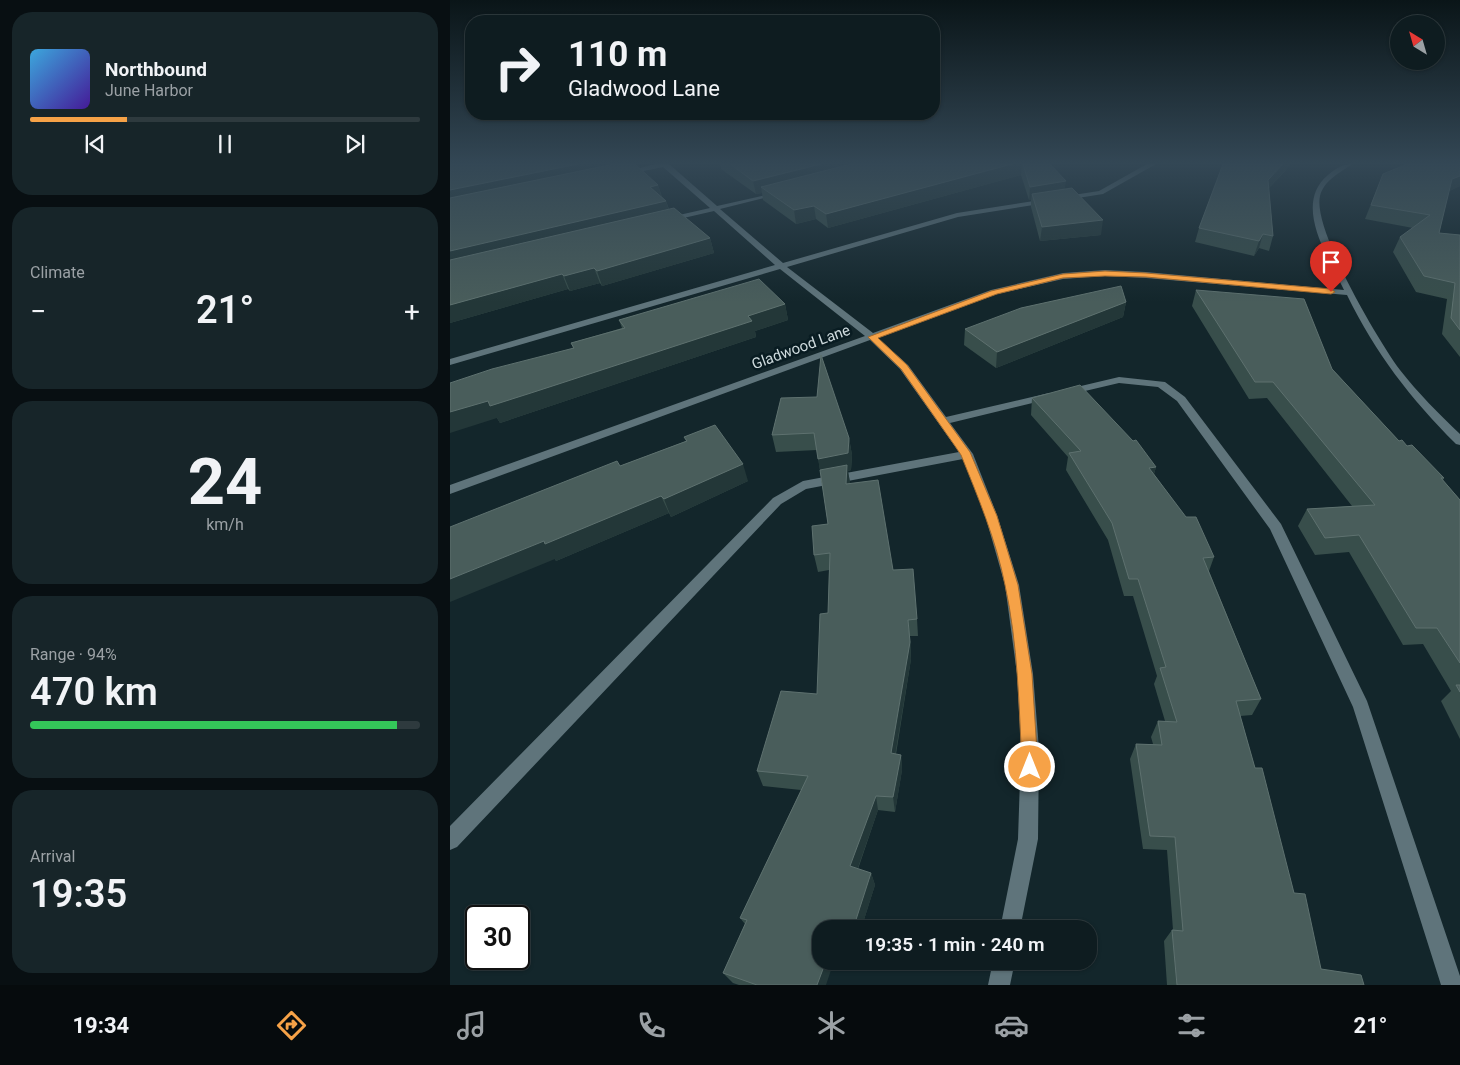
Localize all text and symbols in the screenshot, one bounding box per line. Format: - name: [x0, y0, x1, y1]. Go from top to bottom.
- north arrow: [1390, 15, 1445, 70]
- map controls: [1390, 15, 1445, 70]
- text: 110 m: [568, 34, 667, 75]
- icon: right: [485, 35, 550, 100]
- text: Northbound: [105, 58, 207, 81]
- text: Gladwood Lane: [568, 76, 720, 101]
- text: June Harbor: [105, 81, 193, 100]
- icon: previous: [81, 130, 109, 158]
- icon: pause: [211, 130, 239, 158]
- icon: next: [341, 130, 369, 158]
- pin: [1310, 241, 1352, 292]
- icon: arrive: [1317, 248, 1345, 276]
- text: Climate: [30, 263, 85, 282]
- text: 21°: [196, 288, 254, 332]
- text: −: [30, 295, 46, 328]
- text: +: [404, 295, 420, 328]
- street label: Gladwood Lane: [749, 321, 853, 373]
- text: 24: [188, 444, 262, 520]
- text: km/h: [206, 515, 244, 534]
- text: Range · 94%: [30, 645, 117, 664]
- text: 470 km: [30, 670, 158, 714]
- position arrow: [1003, 740, 1055, 792]
- text: Arrival: [30, 847, 75, 866]
- text: 19:35: [30, 872, 127, 916]
- speed limit sign: 30: [465, 905, 530, 970]
- text: 19:35 · 1 min · 240 m: [864, 933, 1045, 956]
- icon: directions: [274, 1008, 309, 1043]
- icon: music: [454, 1008, 489, 1043]
- icon: phone: [634, 1008, 669, 1043]
- icon: climate: [814, 1008, 849, 1043]
- icon: car: [994, 1008, 1029, 1043]
- icon: filters: [1174, 1008, 1209, 1043]
- text: 19:34: [72, 1013, 129, 1038]
- text: 21°: [1354, 1013, 1387, 1038]

